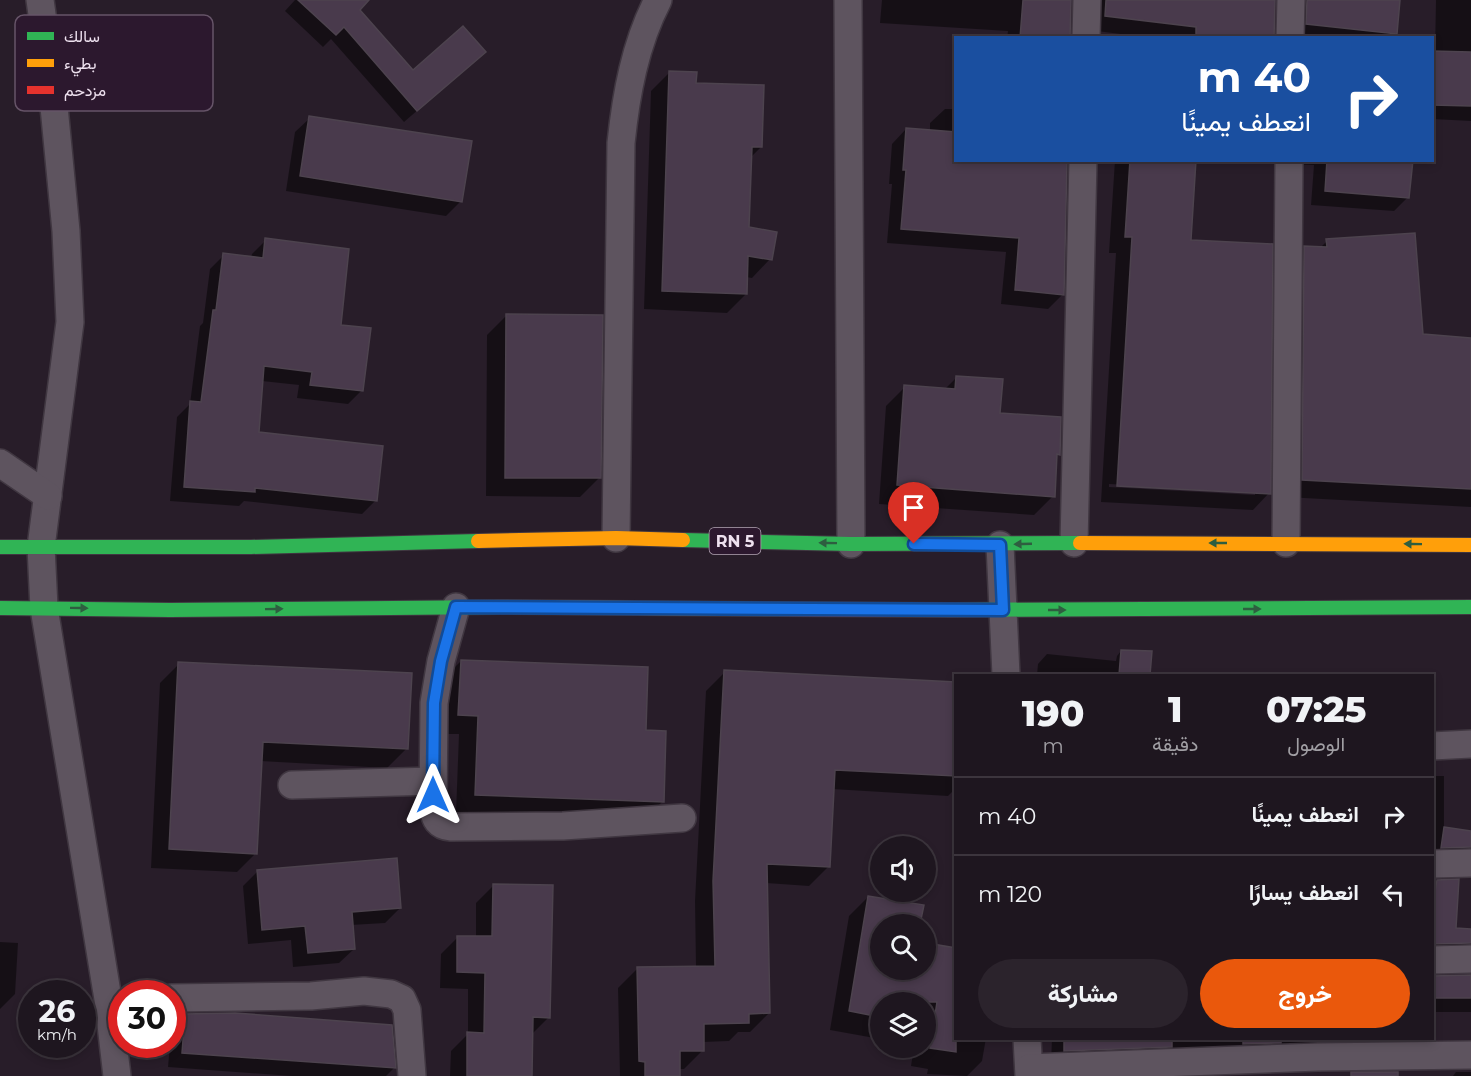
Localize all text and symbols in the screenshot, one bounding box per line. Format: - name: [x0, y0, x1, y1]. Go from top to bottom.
- legend: [15, 15, 213, 111]
- text: سالك: [64, 27, 100, 46]
- text: 40 m: [1198, 51, 1311, 103]
- text: بطيء: [64, 54, 96, 77]
- icon: right: [1332, 60, 1410, 138]
- text: مزدحم: [64, 81, 106, 101]
- text: انعطف يمينًا: [1181, 105, 1311, 138]
- pin: [888, 482, 939, 544]
- icon: arrive: [897, 491, 930, 524]
- road number: RN 5: [710, 528, 760, 554]
- one-way arrow: [818, 538, 837, 548]
- one-way arrow: [1208, 538, 1227, 548]
- one-way arrow: [1013, 539, 1032, 549]
- one-way arrow: [1403, 539, 1422, 549]
- one-way arrow: [70, 604, 89, 613]
- one-way arrow: [265, 604, 284, 614]
- one-way arrow: [1243, 604, 1262, 614]
- one-way arrow: [1048, 605, 1067, 615]
- text: 1: [1168, 687, 1183, 731]
- text: 07:25: [1266, 687, 1366, 731]
- text: 190: [1022, 691, 1084, 735]
- text: دقيقة: [1152, 732, 1198, 756]
- text: الوصول: [1287, 732, 1345, 756]
- text: m: [1042, 734, 1064, 758]
- position arrow: [401, 763, 465, 827]
- icon: right: [1377, 800, 1410, 833]
- text: انعطف يمينًا: [1251, 801, 1359, 828]
- text: 40 m: [978, 803, 1036, 830]
- map controls: [870, 836, 936, 1058]
- button: sound: [870, 836, 936, 902]
- icon: left: [1377, 878, 1410, 911]
- text: انعطف يسارًا: [1249, 879, 1359, 906]
- text: 120 m: [978, 881, 1042, 908]
- button: search: [870, 914, 936, 980]
- button: مشاركة: [978, 959, 1188, 1028]
- button: خروج: [1200, 959, 1410, 1028]
- speed limit sign: 30: [108, 980, 186, 1058]
- button: layers: [870, 992, 936, 1058]
- text: 26: [39, 993, 75, 1030]
- text: km/h: [37, 1025, 77, 1044]

